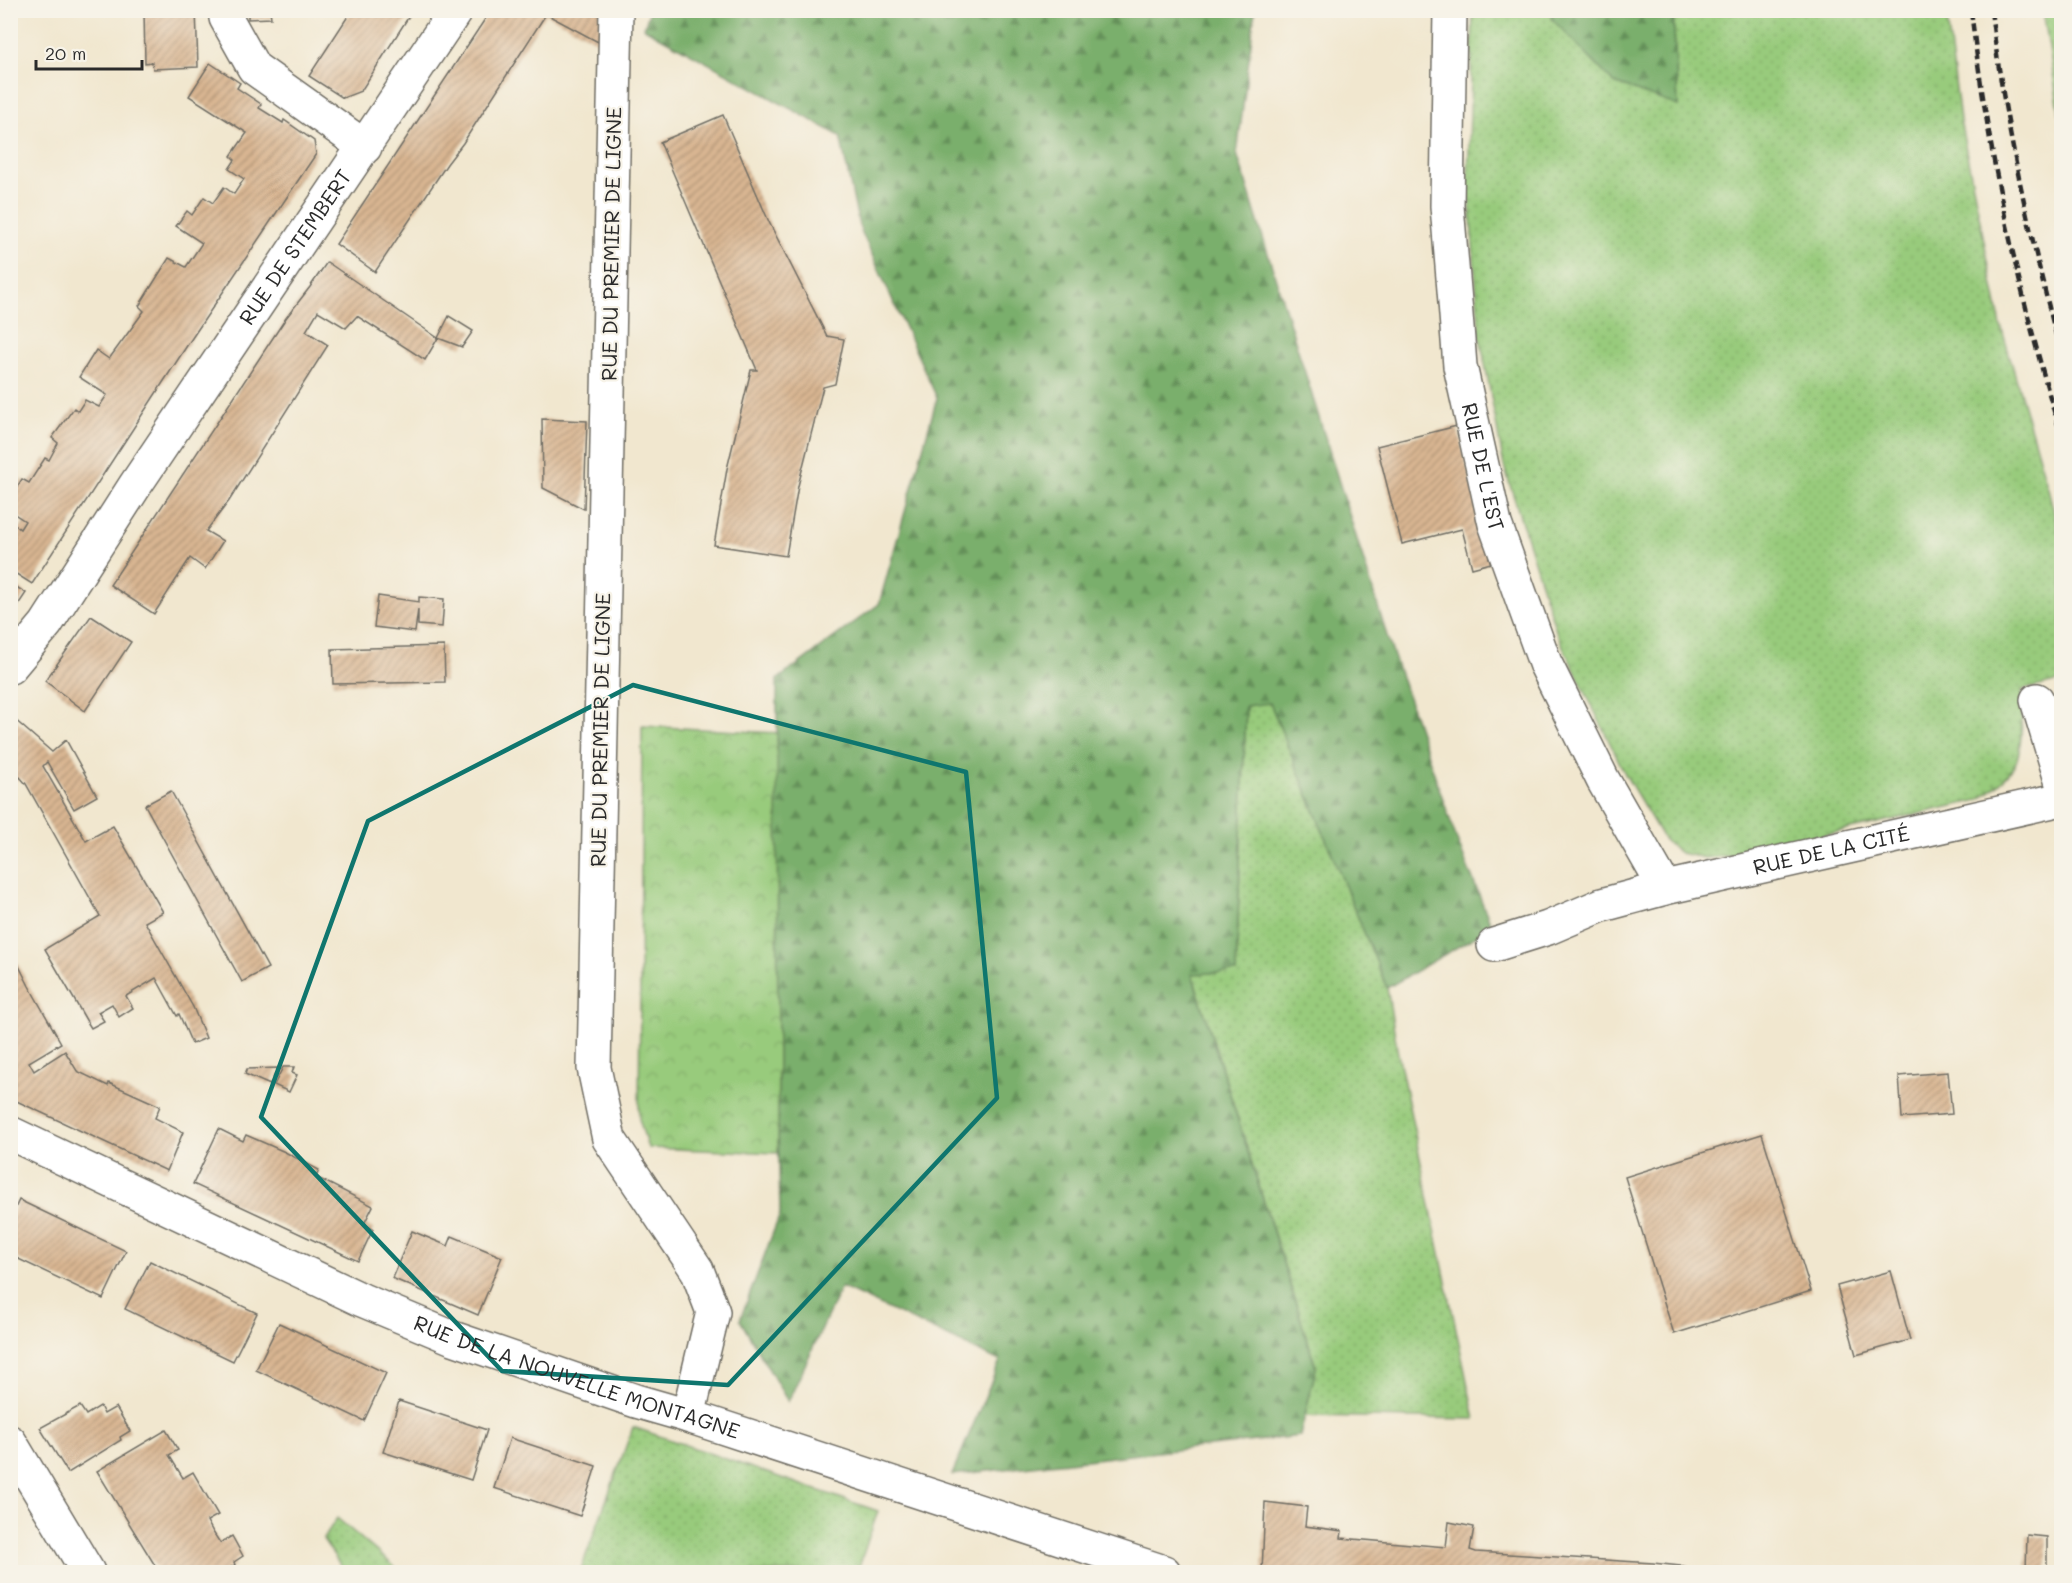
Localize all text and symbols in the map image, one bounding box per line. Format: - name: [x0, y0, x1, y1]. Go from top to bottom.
- scale bar: [36, 33, 142, 71]
- text: 20 m: [45, 41, 86, 65]
- street label: RUE DU PREMIER DE LIGNE: [595, 107, 626, 381]
- street label: RUE DE STEMBERT: [232, 164, 357, 330]
- street label: RUE DE L'EST: [1457, 400, 1511, 535]
- street label: RUE DU PREMIER DE LIGNE: [584, 593, 615, 867]
- street label: RUE DE LA CITÉ: [1750, 819, 1912, 880]
- street label: RUE DE LA NOUVELLE MONTAGNE: [410, 1308, 743, 1444]

